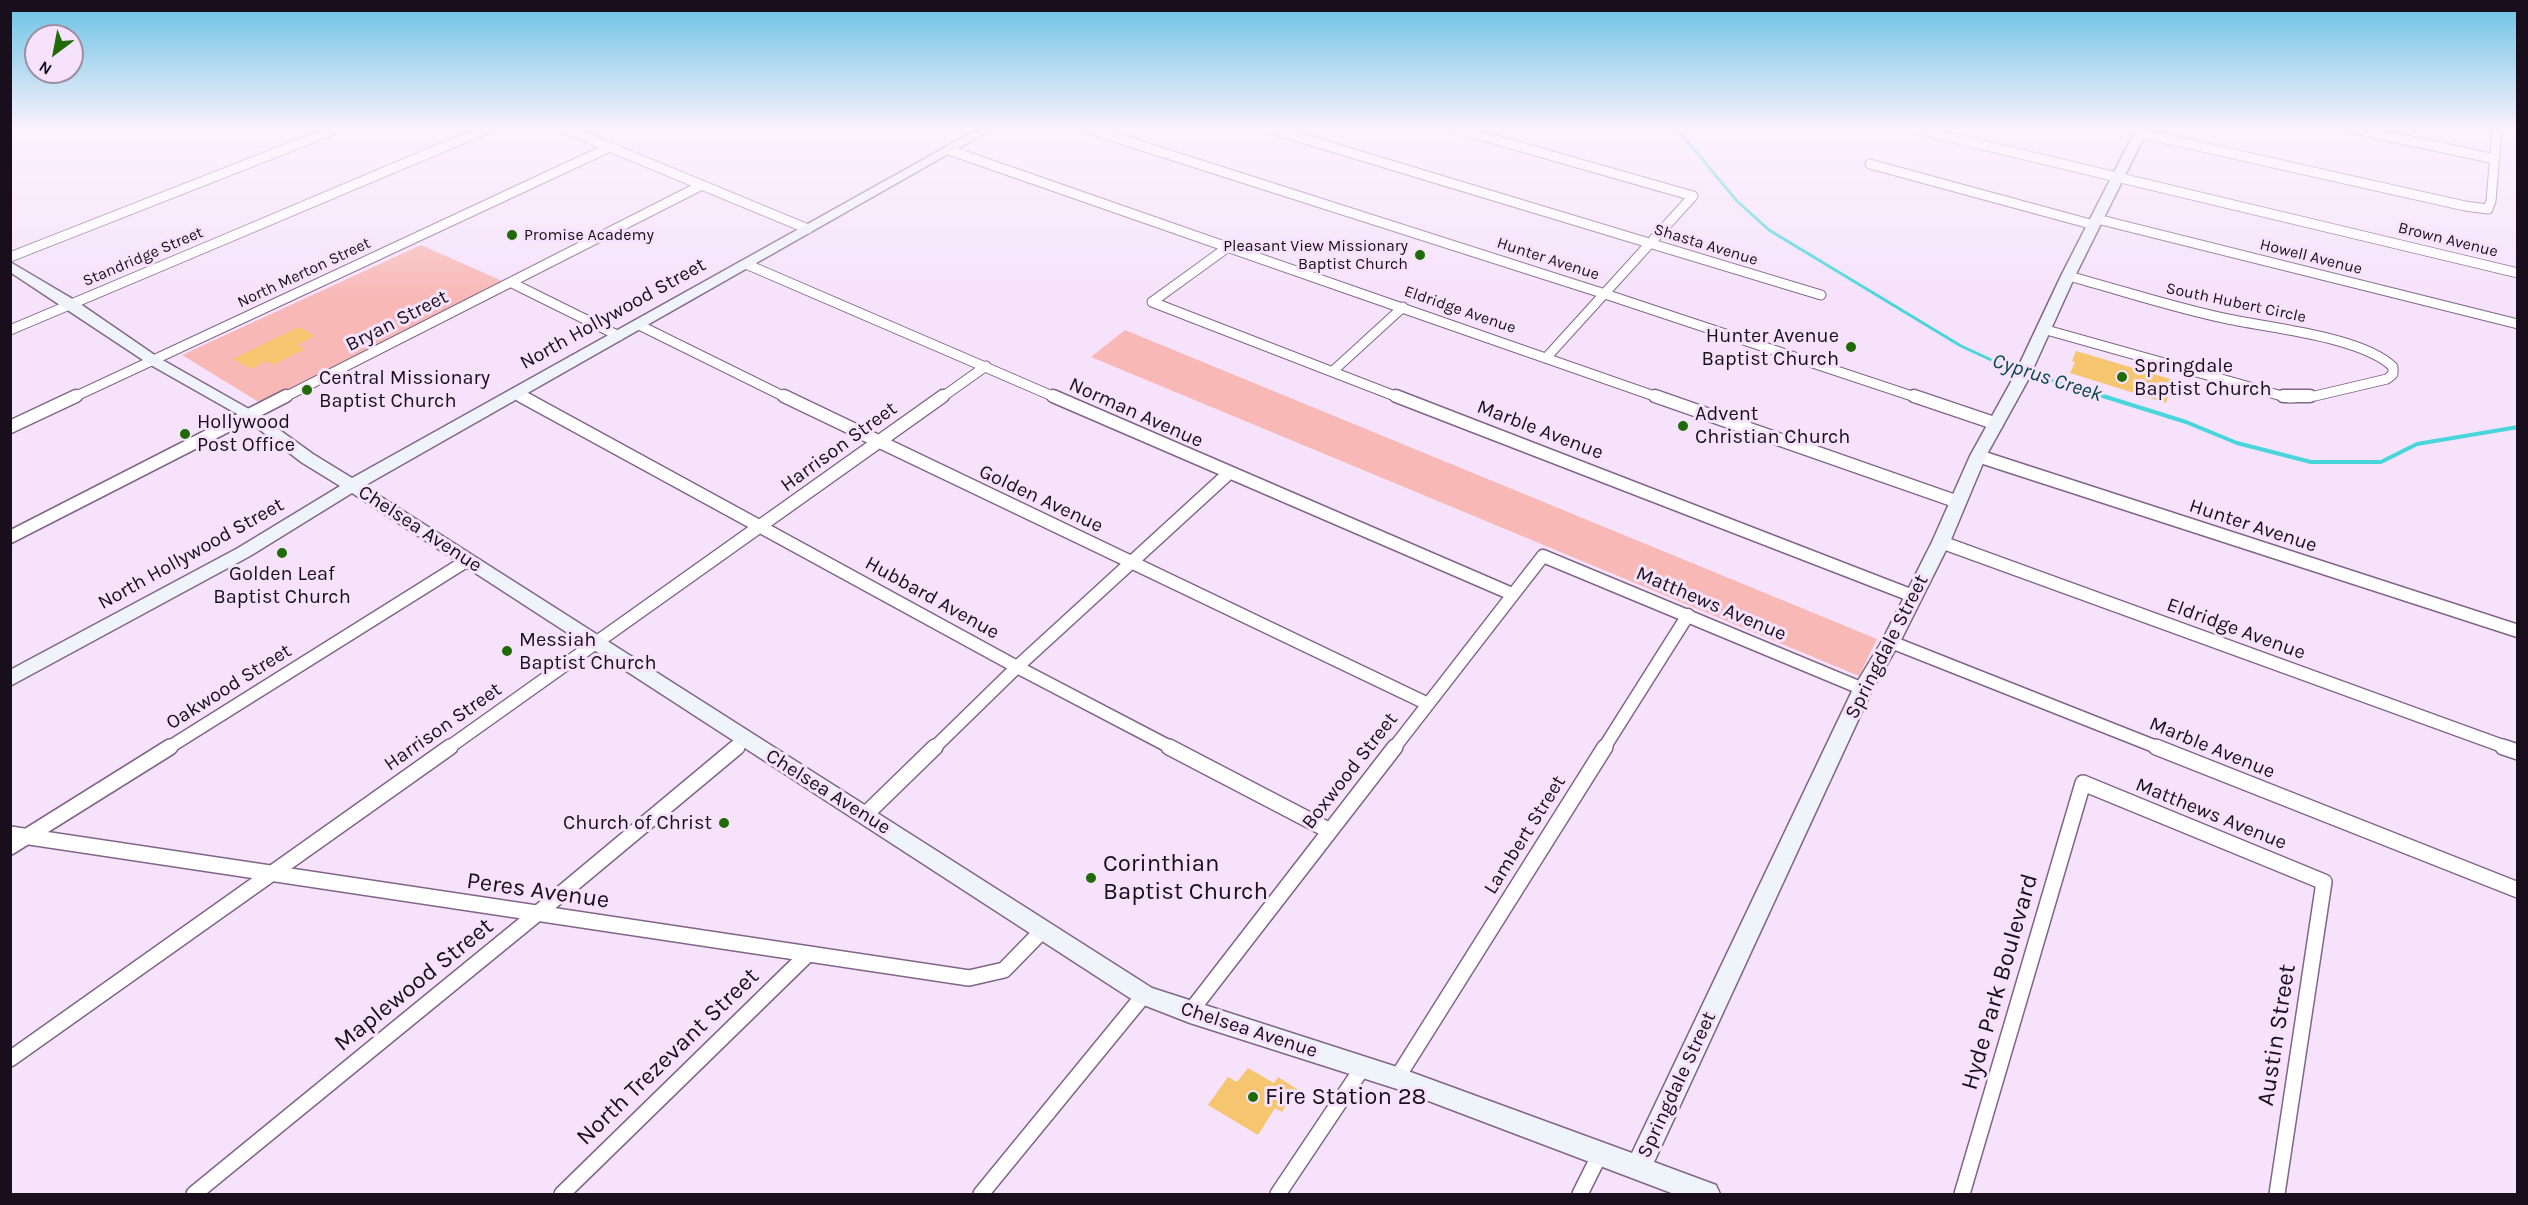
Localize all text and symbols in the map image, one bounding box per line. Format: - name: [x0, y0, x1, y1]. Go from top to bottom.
- north arrow: [24, 24, 84, 84]
- text: N: [35, 57, 55, 79]
- street label: Brown Avenue: [2396, 218, 2500, 262]
- street label: Shasta Avenue: [1652, 220, 1760, 270]
- street label: Standridge Street: [80, 223, 206, 291]
- place label: Promise Academy: [524, 225, 654, 245]
- marker: Promise Academy: [505, 228, 519, 242]
- street label: Hunter Avenue: [1494, 233, 1602, 285]
- street label: North Merton Street: [234, 234, 374, 312]
- street label: Howell Avenue: [2258, 235, 2364, 279]
- place label: Pleasant View Missionary Baptist Church: [1223, 236, 1408, 274]
- marker: Pleasant View Missionary Baptist Church: [1413, 248, 1427, 262]
- street label: North Hollywood Street: [516, 253, 710, 375]
- street label: South Hubert Circle: [2164, 279, 2308, 327]
- street label: Eldridge Avenue: [1402, 282, 1518, 338]
- street label: Bryan Street: [342, 285, 452, 357]
- place label: Hunter Avenue Baptist Church: [1702, 324, 1839, 371]
- marker: Hunter Avenue Baptist Church: [1844, 340, 1858, 354]
- water label: Cyprus Creek: [1989, 348, 2105, 408]
- place label: Springdale Baptist Church: [2134, 354, 2271, 401]
- place label: Central Missionary Baptist Church: [319, 366, 490, 413]
- marker: Springdale Baptist Church: [2115, 370, 2129, 384]
- street label: Norman Avenue: [1065, 373, 1207, 453]
- marker: Central Missionary Baptist Church: [300, 383, 314, 397]
- street label: Marble Avenue: [1473, 395, 1607, 465]
- street label: Harrison Street: [776, 397, 902, 497]
- place label: Advent Christian Church: [1695, 402, 1850, 449]
- place label: Hollywood Post Office: [197, 410, 295, 457]
- marker: Advent Christian Church: [1676, 419, 1690, 433]
- marker: Hollywood Post Office: [178, 427, 192, 441]
- street label: Golden Avenue: [975, 460, 1107, 538]
- street label: Chelsea Avenue: [354, 480, 486, 578]
- street label: North Hollywood Street: [94, 493, 288, 615]
- street label: Hunter Avenue: [2186, 494, 2320, 558]
- marker: Golden Leaf Baptist Church: [275, 546, 289, 560]
- street label: Hubbard Avenue: [861, 551, 1003, 645]
- place label: Golden Leaf Baptist Church: [213, 562, 351, 609]
- street label: Matthews Avenue: [1632, 562, 1790, 646]
- street label: Springdale Street: [1840, 571, 1934, 723]
- street label: Eldridge Avenue: [2163, 593, 2309, 665]
- place label: Messiah Baptist Church: [519, 628, 656, 675]
- street label: Oakwood Street: [162, 639, 296, 735]
- marker: Messiah Baptist Church: [500, 644, 514, 658]
- street label: Harrison Street: [380, 678, 506, 776]
- street label: Boxwood Street: [1297, 708, 1403, 834]
- street label: Marble Avenue: [2146, 712, 2278, 784]
- street label: Chelsea Avenue: [761, 744, 895, 840]
- street label: Lambert Street: [1479, 771, 1571, 899]
- street label: Matthews Avenue: [2132, 773, 2290, 855]
- place label: Church of Christ: [563, 811, 712, 835]
- marker: Church of Christ: [717, 816, 731, 830]
- place label: Corinthian Baptist Church: [1103, 850, 1268, 906]
- street label: Peres Avenue: [465, 867, 611, 915]
- marker: Corinthian Baptist Church: [1084, 871, 1098, 885]
- street label: Hyde Park Boulevard: [1955, 871, 2045, 1093]
- street label: Maplewood Street: [329, 912, 499, 1058]
- street label: North Trezevant Street: [571, 962, 765, 1152]
- street label: Austin Street: [2252, 962, 2302, 1108]
- street label: Chelsea Avenue: [1178, 997, 1320, 1063]
- street label: Springdale Street: [1633, 1008, 1721, 1162]
- place label: Fire Station 28: [1265, 1083, 1426, 1111]
- marker: Fire Station 28: [1246, 1090, 1260, 1104]

